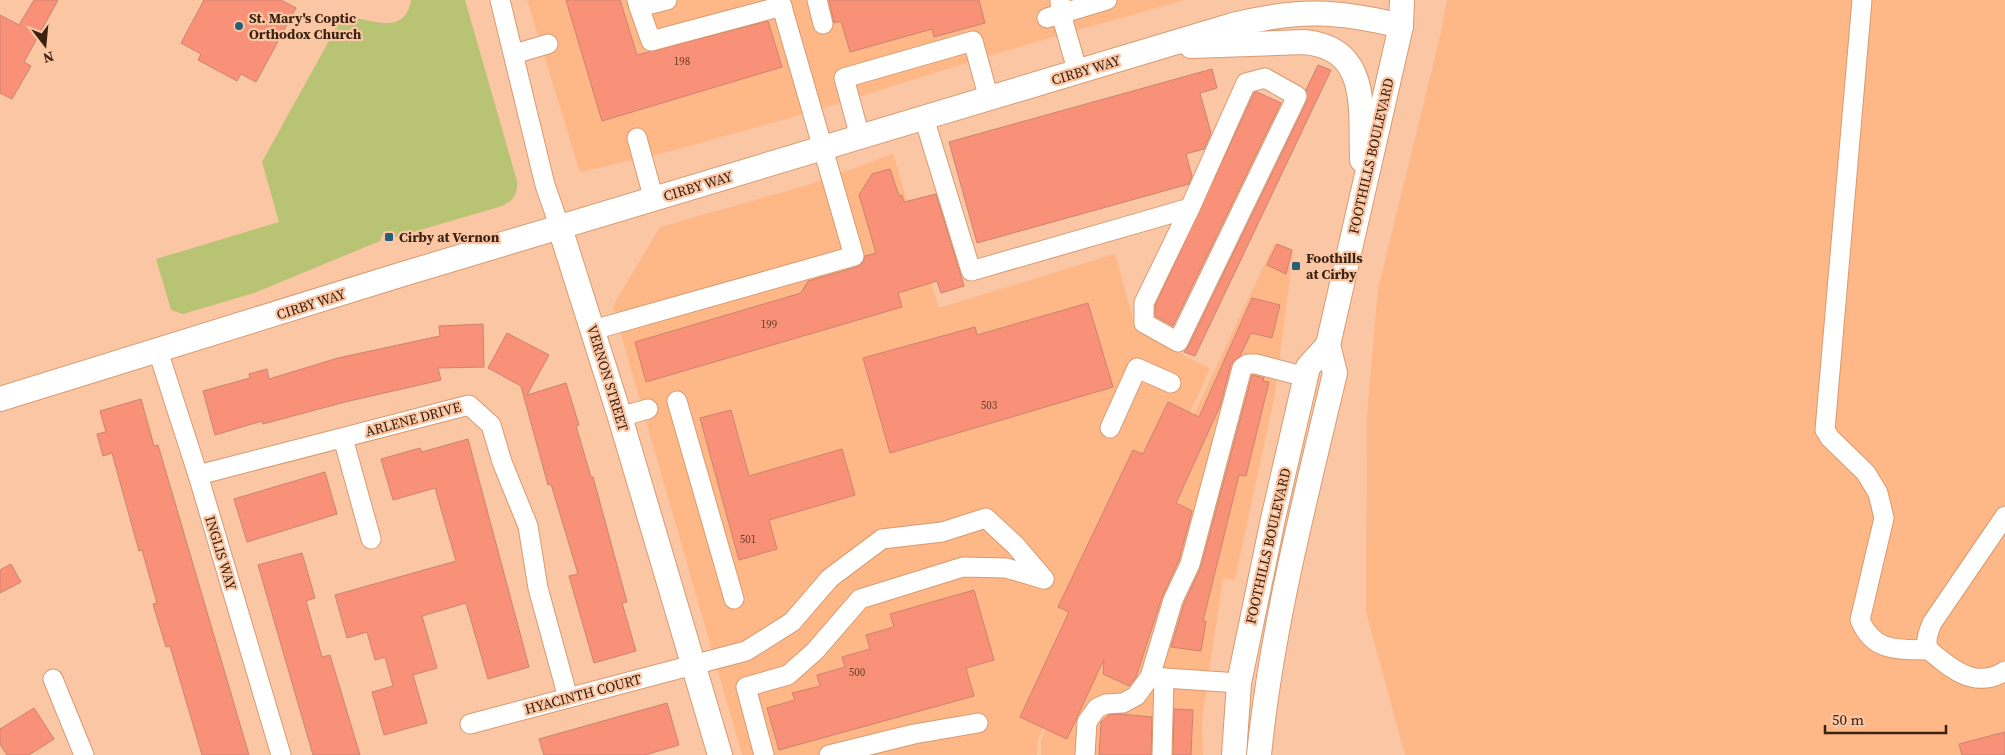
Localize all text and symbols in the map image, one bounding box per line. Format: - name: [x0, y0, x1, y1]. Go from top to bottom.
- place label: St. Mary's Coptic Orthodox Church: [249, 8, 362, 44]
- north arrow: [20, 20, 70, 70]
- marker: St. Mary's Coptic Orthodox Church: [233, 20, 245, 32]
- text: N: [41, 46, 56, 69]
- street label: CIRBY WAY: [1049, 50, 1123, 90]
- house number: 198: [674, 54, 690, 69]
- street label: FOOTHILLS BOULEVARD: [1343, 76, 1399, 236]
- street label: CIRBY WAY: [661, 166, 735, 206]
- place label: Cirby at Vernon: [399, 227, 500, 247]
- marker: Cirby at Vernon: [383, 231, 395, 243]
- place label: Foothills at Cirby: [1306, 248, 1363, 284]
- marker: Foothills at Cirby: [1290, 260, 1302, 272]
- street label: CIRBY WAY: [274, 283, 348, 325]
- house number: 199: [761, 317, 777, 332]
- street label: VERNON STREET: [582, 322, 634, 434]
- street label: ARLENE DRIVE: [363, 397, 463, 441]
- house number: 503: [981, 398, 998, 413]
- street label: FOOTHILLS BOULEVARD: [1240, 466, 1296, 626]
- street label: INGLIS WAY: [200, 513, 242, 593]
- house number: 501: [740, 532, 756, 547]
- house number: 500: [849, 665, 866, 680]
- street label: HYACINTH COURT: [522, 669, 644, 719]
- scale bar: [1825, 702, 1946, 734]
- text: 50 m: [1832, 709, 1864, 730]

